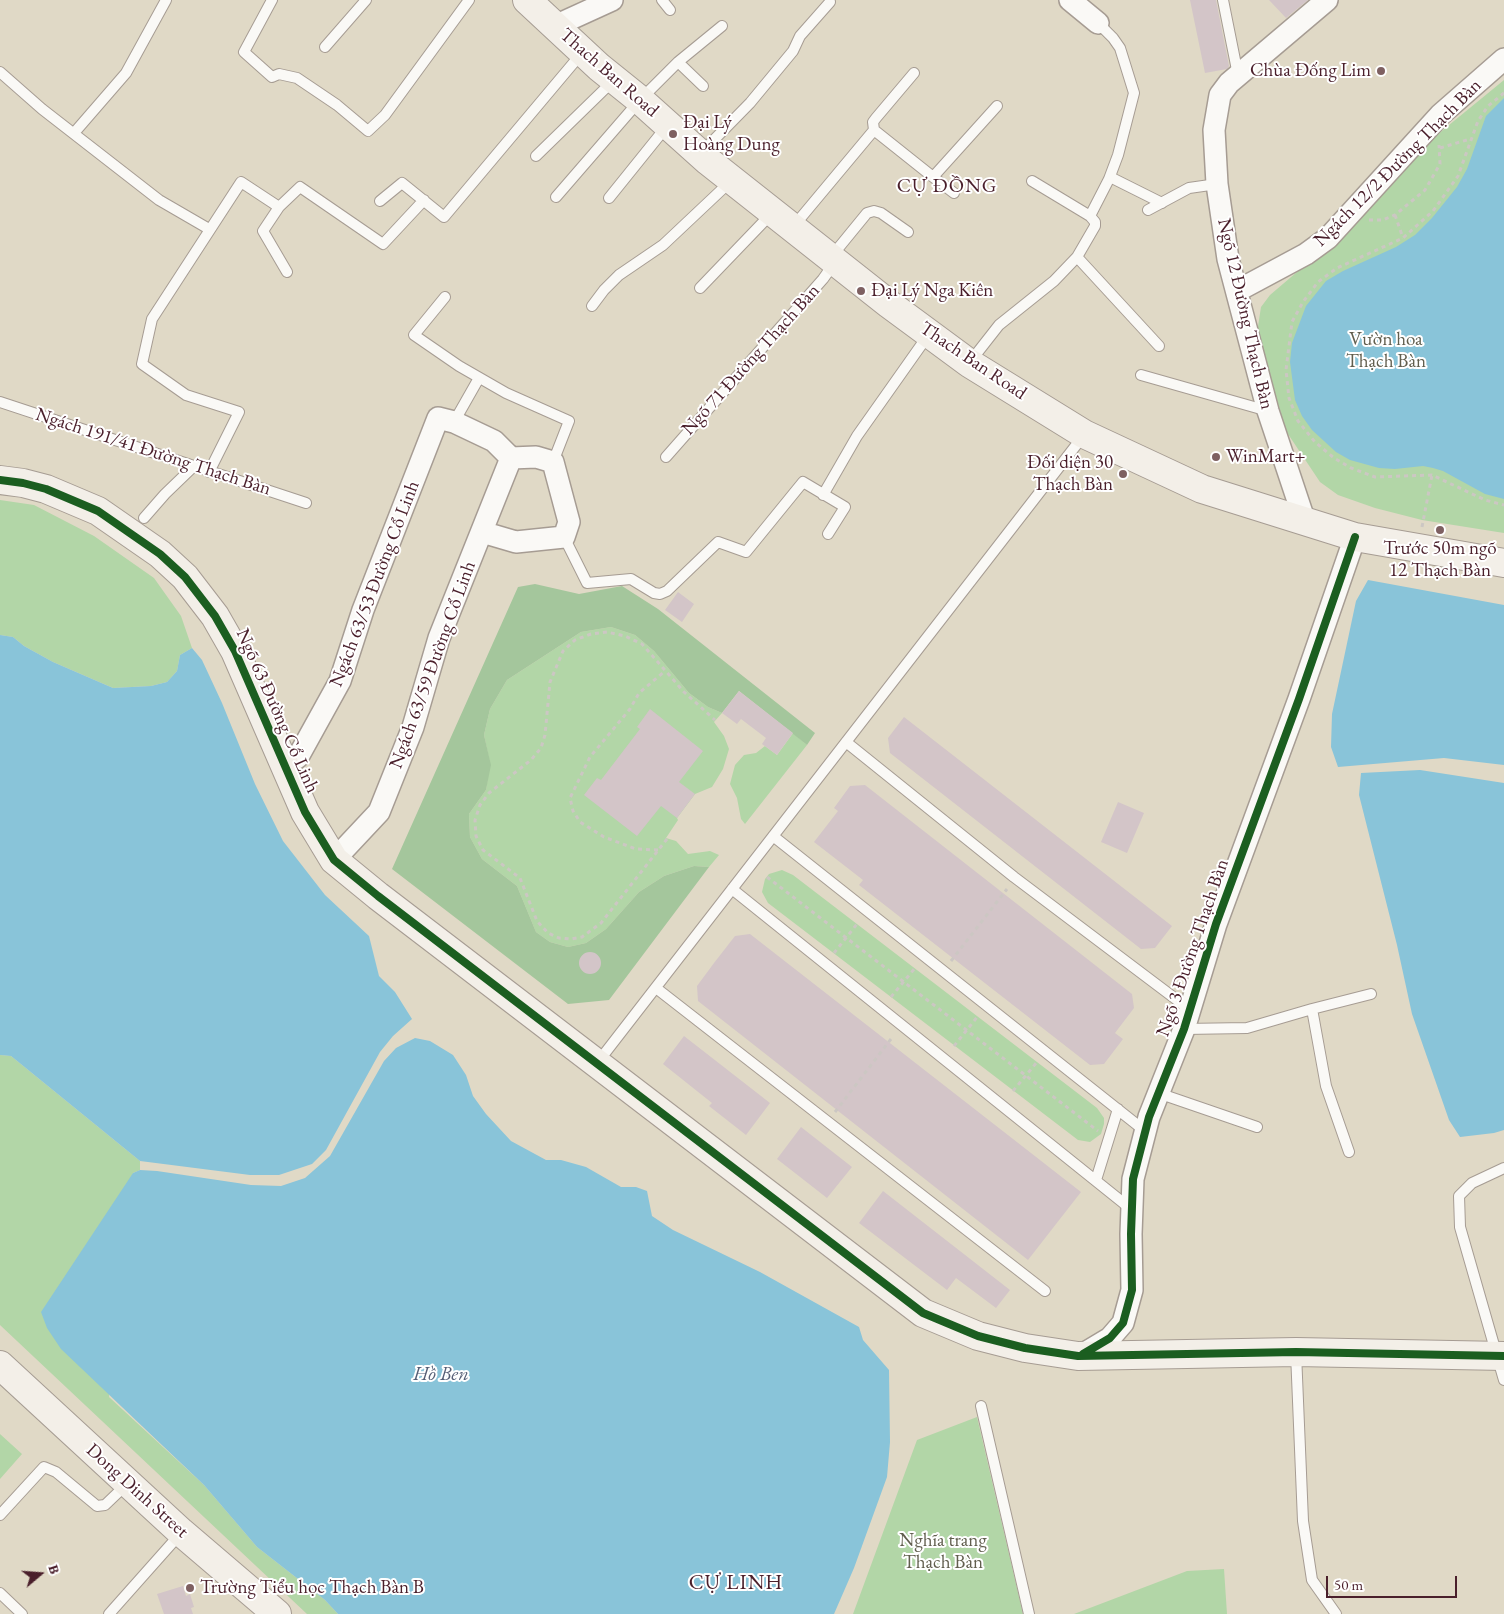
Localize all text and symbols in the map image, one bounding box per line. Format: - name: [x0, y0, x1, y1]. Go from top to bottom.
- street label: Thach Ban Road: [555, 24, 663, 122]
- place label: Chùa Đống Lim: [1250, 60, 1371, 82]
- marker: Chùa Đống Lim: [1375, 65, 1387, 77]
- street label: Ngách 12/2 Đường Thạch Bàn: [1309, 74, 1487, 252]
- place label: Đại Lý Hoàng Dung: [683, 112, 780, 156]
- marker: Đại Lý Hoàng Dung: [667, 128, 679, 140]
- district label: CỰ ĐỒNG: [896, 175, 998, 199]
- street label: Ngõ 12 Đường Thạch Bàn: [1212, 216, 1278, 412]
- street label: Ngõ 71 Đường Thạch Bàn: [677, 280, 825, 440]
- place label: Đại Lý Nga Kiên: [871, 280, 993, 302]
- marker: Đại Lý Nga Kiên: [855, 285, 867, 297]
- street label: Thach Ban Road: [915, 317, 1031, 405]
- park label: Vườn hoa Thạch Bàn: [1346, 329, 1426, 373]
- street label: Ngách 191/41 Đường Thạch Bàn: [32, 403, 274, 501]
- place label: WinMart+: [1226, 446, 1306, 468]
- marker: WinMart+: [1210, 451, 1222, 463]
- place label: Đối diện 30 Thạch Bàn: [1027, 452, 1113, 496]
- marker: Đối diện 30 Thạch Bàn: [1117, 468, 1129, 480]
- street label: Ngách 63/53 Đường Cổ Linh: [325, 478, 425, 690]
- marker: Trước 50m ngõ 12 Thạch Bàn: [1434, 524, 1446, 536]
- place label: Trước 50m ngõ 12 Thạch Bàn: [1383, 538, 1497, 582]
- street label: Ngách 63/59 Đường Cổ Linh: [385, 558, 481, 772]
- street label: Ngõ 63 Đường Cổ Linh: [230, 625, 324, 797]
- street label: Ngõ 3 Đường Thạch Bàn: [1152, 856, 1234, 1040]
- water label: Hồ Ben: [413, 1363, 469, 1387]
- street label: Dong Dinh Street: [81, 1439, 193, 1543]
- park label: Nghĩa trang Thạch Bàn: [899, 1530, 987, 1574]
- north arrow: [15, 1549, 65, 1599]
- text: B: [44, 1562, 64, 1576]
- scale bar: [1329, 1566, 1460, 1598]
- district label: CỰ LINH: [688, 1570, 784, 1596]
- text: 50 m: [1334, 1575, 1363, 1594]
- place label: Trường Tiểu học Thạch Bàn B: [200, 1577, 424, 1599]
- marker: Trường Tiểu học Thạch Bàn B: [184, 1582, 196, 1594]

